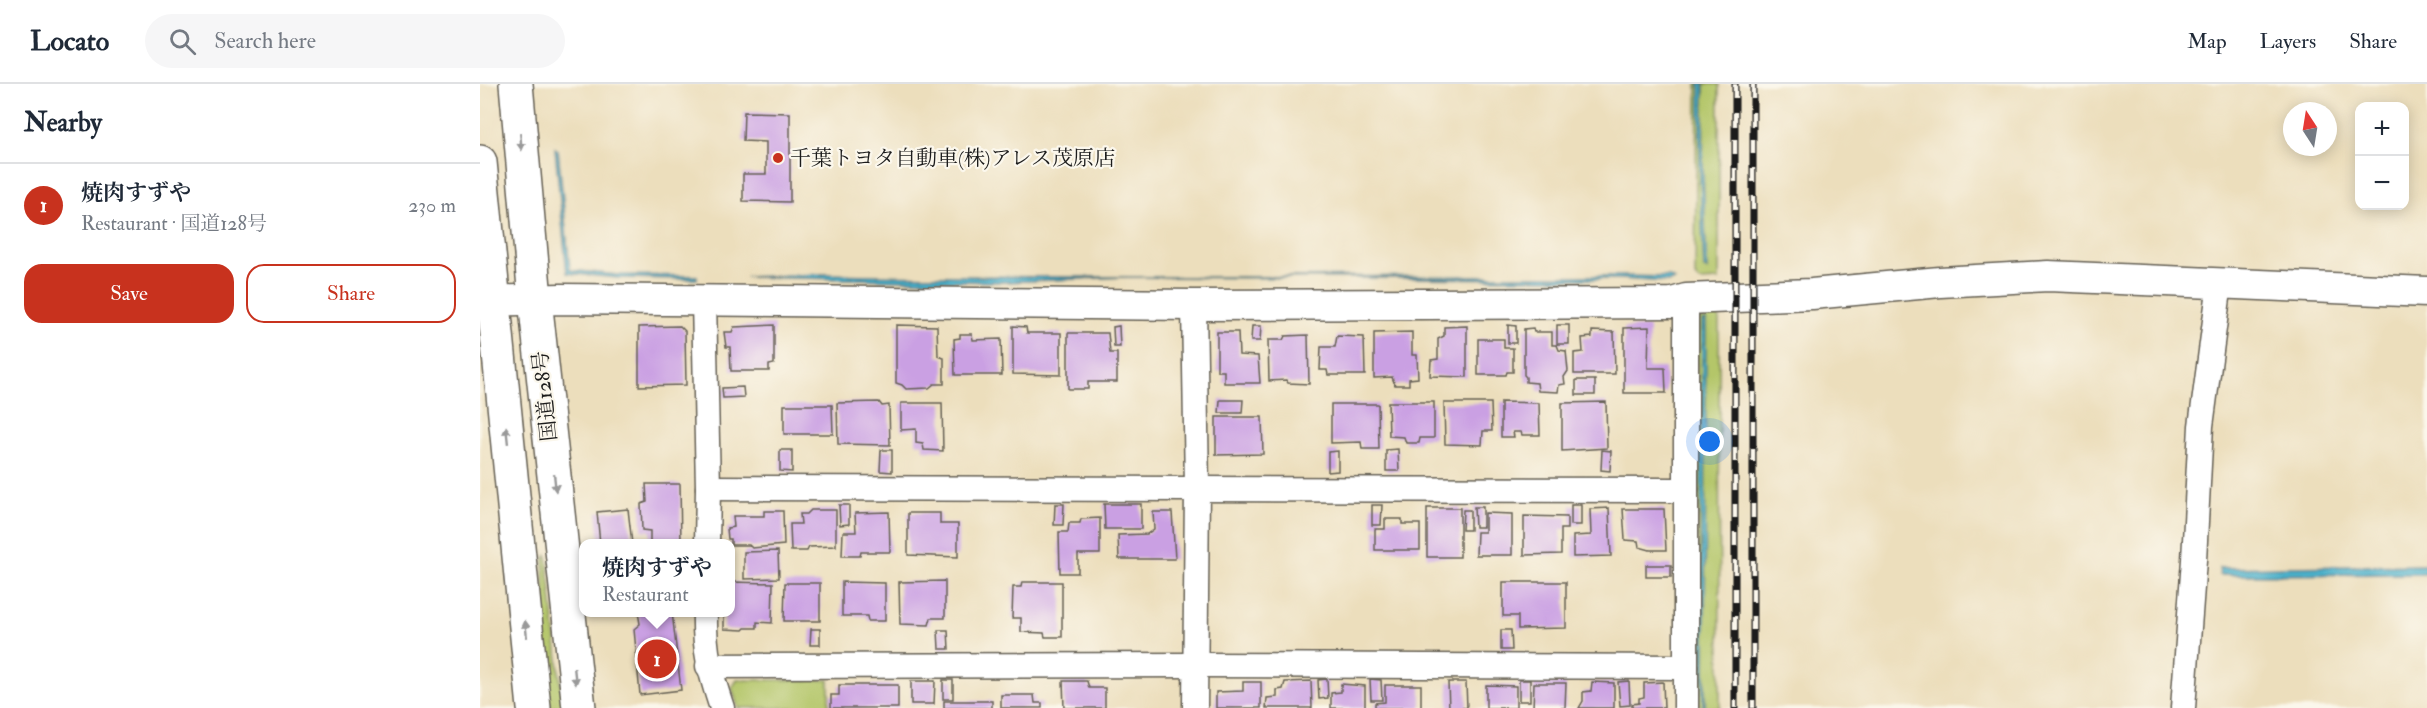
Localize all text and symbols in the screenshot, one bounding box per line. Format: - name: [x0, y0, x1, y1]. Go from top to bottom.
- search box: [145, 14, 565, 68]
- text: Locato: [30, 24, 109, 59]
- icon: search: [166, 25, 199, 58]
- text: Search here: [214, 27, 316, 55]
- text: Map: [2187, 28, 2227, 55]
- text: Layers: [2260, 28, 2316, 55]
- text: Share: [2349, 28, 2397, 55]
- north arrow: [2283, 102, 2337, 156]
- map controls: [2355, 102, 2409, 210]
- button: +: [2355, 102, 2409, 156]
- text: Nearby: [24, 107, 102, 139]
- one-way arrow: [516, 133, 526, 152]
- place label: 千葉トヨタ自動車(株)アレス茂原店: [790, 145, 1115, 172]
- marker: 千葉トヨタ自動車(株)アレス茂原店: [771, 151, 785, 165]
- button: −: [2355, 156, 2409, 210]
- text: 焼肉すずや: [81, 179, 191, 207]
- text: 1: [40, 193, 47, 218]
- text: 230 m: [408, 193, 456, 218]
- text: Restaurant · 国道128号: [81, 211, 267, 236]
- button: Save: [24, 264, 234, 323]
- button: Share: [246, 264, 456, 323]
- street label: 国道128号: [527, 349, 563, 443]
- one-way arrow: [502, 425, 512, 444]
- your location: [1695, 427, 1724, 456]
- one-way arrow: [550, 473, 560, 492]
- popup: [579, 539, 735, 617]
- text: 焼肉すずや: [602, 554, 712, 582]
- text: Restaurant: [602, 582, 689, 607]
- one-way arrow: [521, 619, 531, 638]
- pin: 1: [638, 636, 676, 682]
- one-way arrow: [570, 667, 580, 686]

